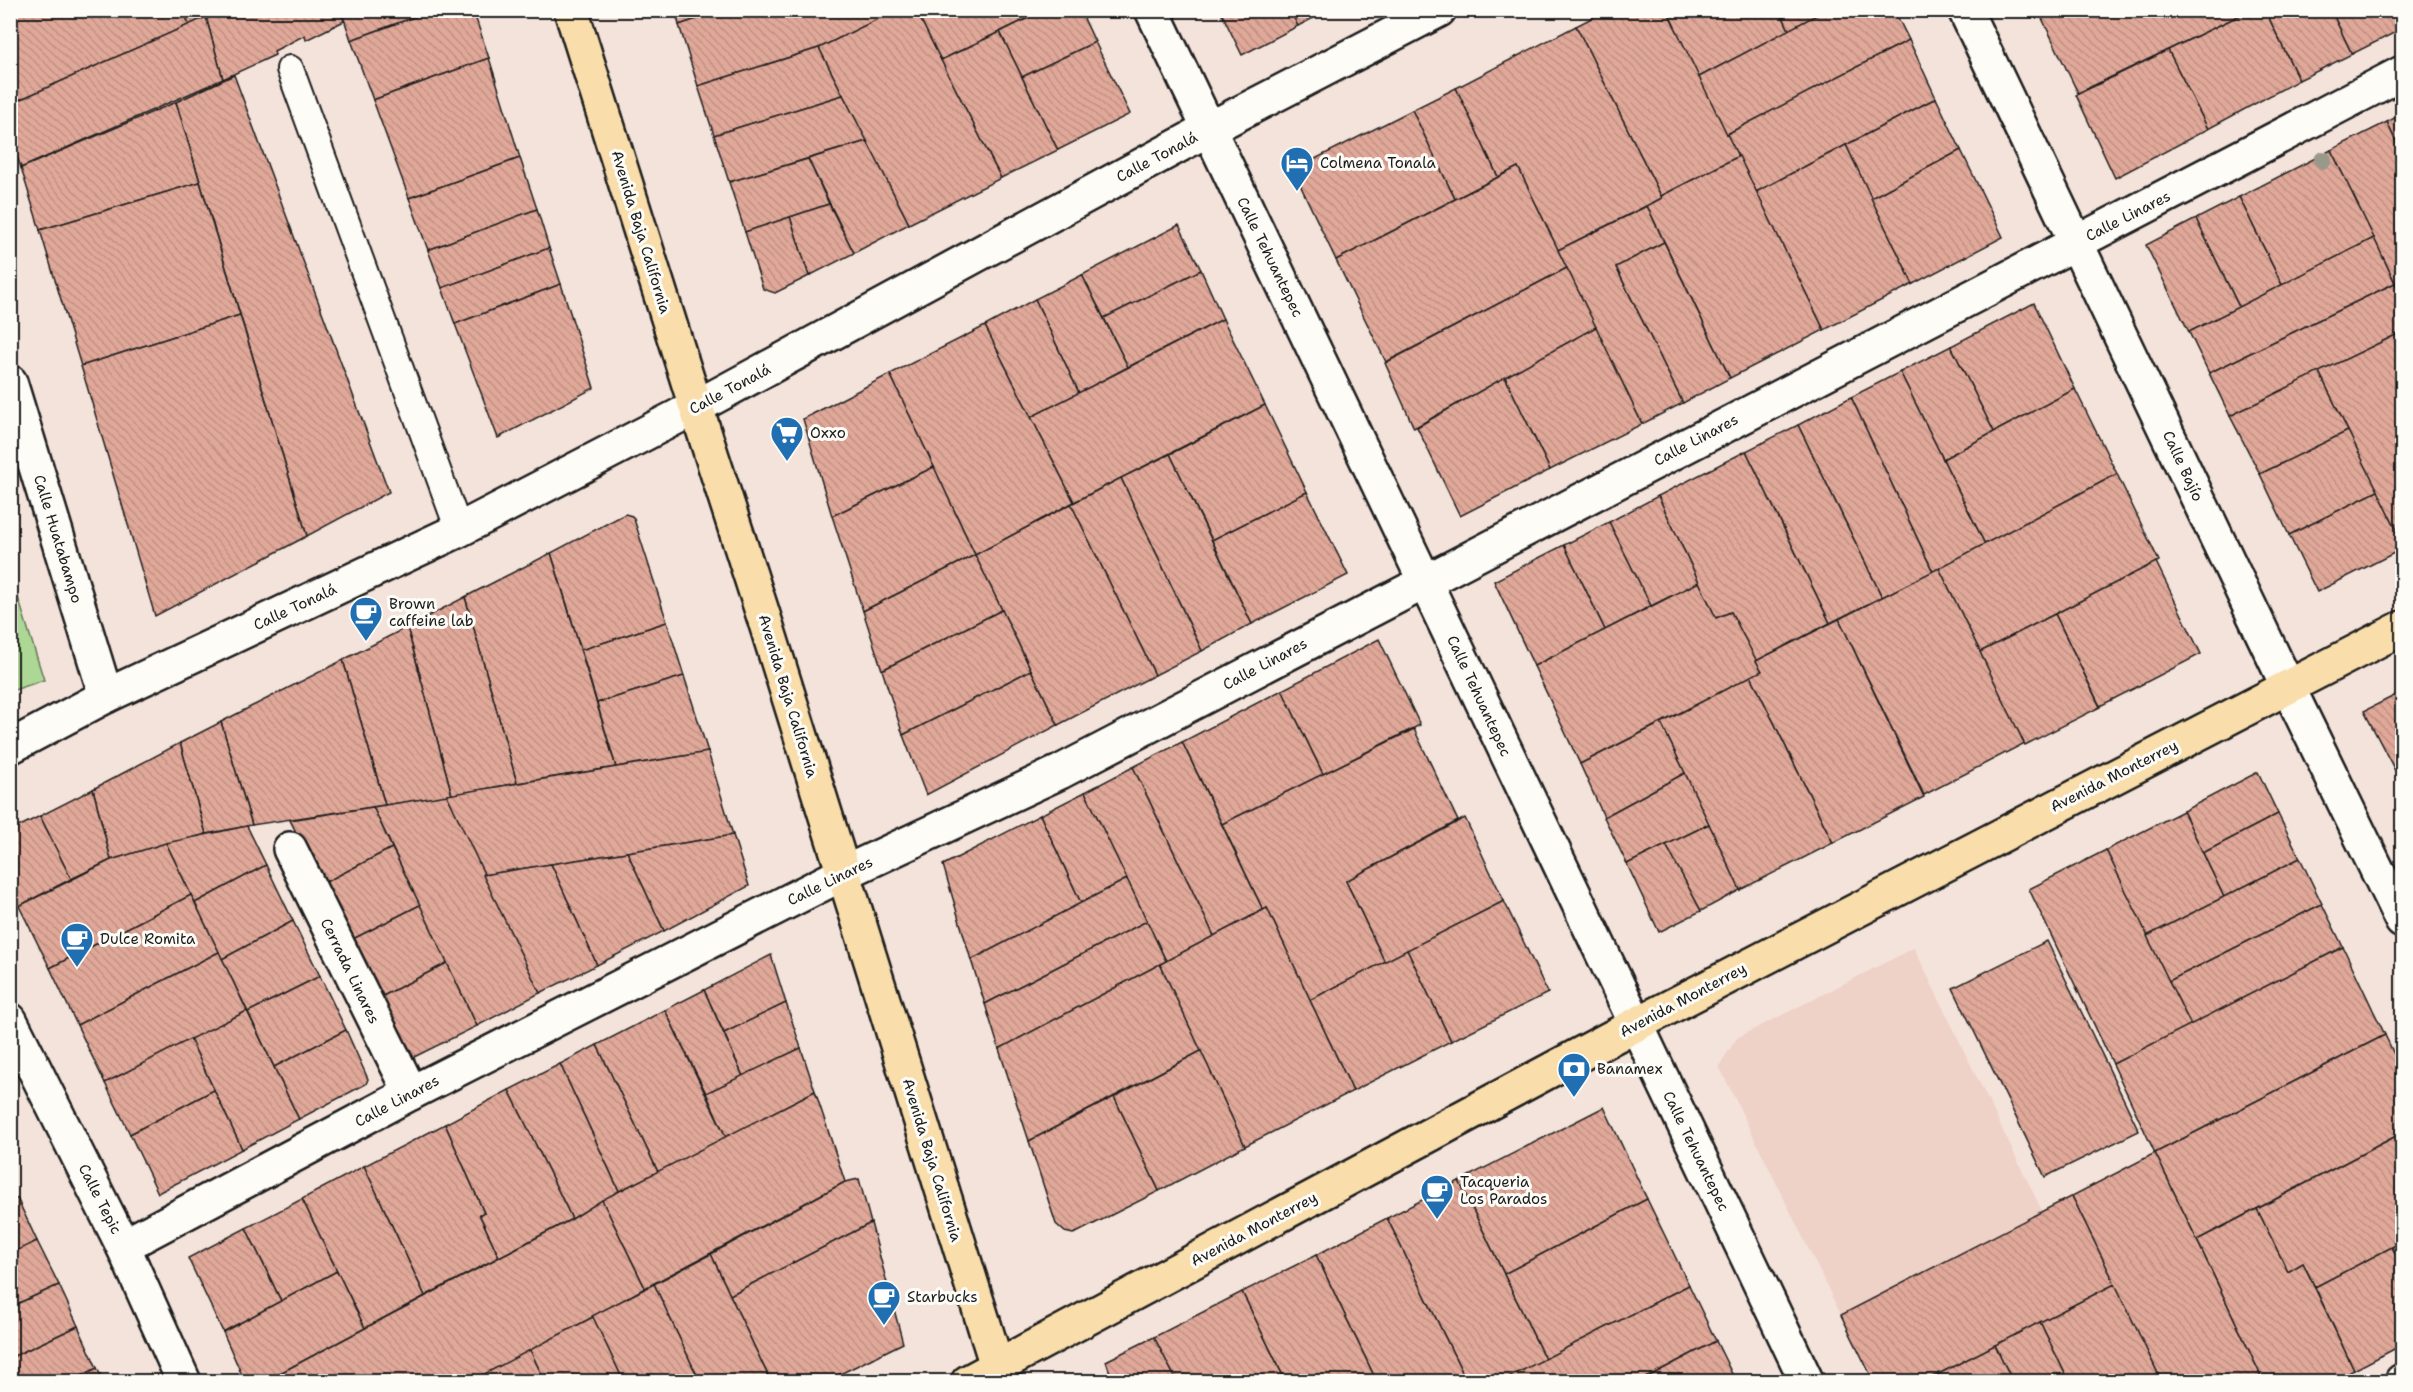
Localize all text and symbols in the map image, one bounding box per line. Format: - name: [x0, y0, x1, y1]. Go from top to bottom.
- street label: Calle Tonalá: [1113, 127, 1202, 187]
- hotel icon: Colmena Tonala: [1279, 145, 1315, 192]
- street label: Avenida Baja California: [607, 148, 676, 317]
- place label: Colmena Tonala: [1320, 153, 1437, 173]
- street label: Calle Linares: [2082, 186, 2174, 246]
- street label: Calle Tehuantepec: [1232, 194, 1308, 320]
- street label: Calle Tonalá: [686, 359, 775, 419]
- street label: Calle Linares: [1650, 409, 1742, 471]
- supermarket icon: Oxxo: [769, 415, 805, 462]
- place label: Oxxo: [810, 423, 846, 443]
- street label: Calle Bajío: [2158, 427, 2208, 505]
- street label: Calle Huatabampo: [29, 472, 87, 606]
- street label: Calle Tonalá: [250, 579, 340, 635]
- place label: Brown caffeine lab: [389, 594, 474, 631]
- cafe icon: Brown caffeine lab: [348, 595, 384, 642]
- street label: Avenida Baja California: [754, 612, 823, 781]
- street label: Calle Tehuantepec: [1442, 632, 1516, 760]
- street label: Calle Linares: [1219, 633, 1311, 695]
- street label: Avenida Monterrey: [2047, 735, 2181, 817]
- street label: Calle Linares: [784, 852, 876, 910]
- street label: Cerrada Linares: [316, 915, 384, 1027]
- cafe icon: Dulce Romita: [59, 921, 95, 968]
- place label: Dulce Romita: [100, 929, 196, 949]
- street label: Avenida Monterrey: [1616, 958, 1750, 1042]
- bank icon: Banamex: [1556, 1051, 1592, 1098]
- place label: Banamex: [1597, 1059, 1663, 1079]
- street label: Calle Linares: [351, 1070, 443, 1132]
- street label: Avenida Baja California: [898, 1076, 967, 1245]
- street label: Calle Tehuantepec: [1658, 1088, 1734, 1214]
- street label: Calle Tepic: [74, 1160, 126, 1238]
- place label: Tacqueria Los Parados: [1460, 1172, 1547, 1209]
- cafe icon: Tacqueria Los Parados: [1419, 1173, 1455, 1220]
- street label: Avenida Monterrey: [1187, 1187, 1321, 1271]
- cafe icon: Starbucks: [866, 1279, 902, 1326]
- place label: Starbucks: [907, 1287, 978, 1307]

